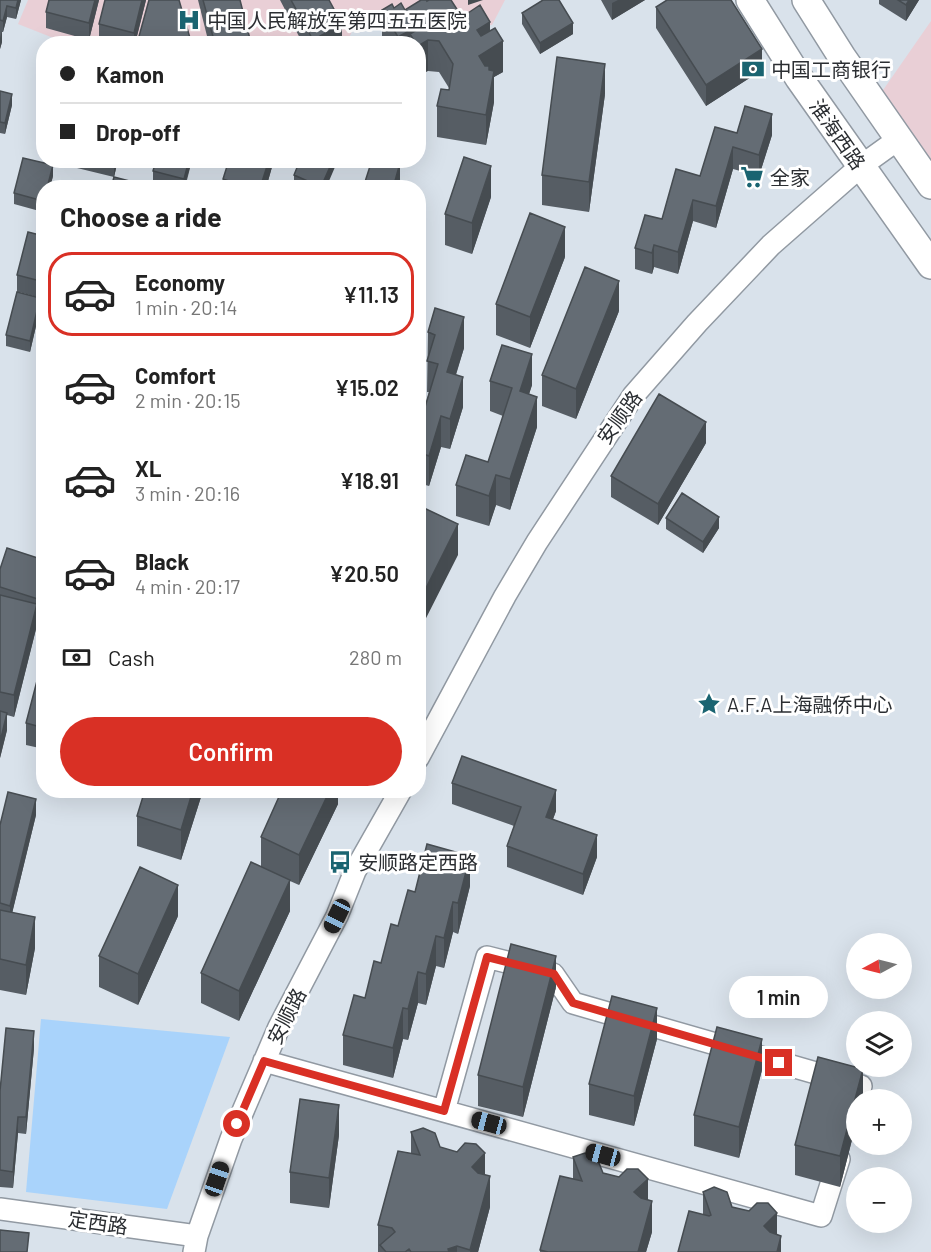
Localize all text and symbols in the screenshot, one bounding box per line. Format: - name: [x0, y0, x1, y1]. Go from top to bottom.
- hospital icon: 中国人民解放军第四五五医院: [176, 7, 202, 33]
- place label: 中国人民解放军第四五五医院: [207, 8, 467, 32]
- bank icon: 中国工商银行: [740, 56, 766, 82]
- place label: 中国工商银行: [771, 57, 891, 81]
- text: Kamon: [96, 61, 164, 87]
- street label: 淮海西路: [805, 94, 871, 174]
- text: Drop-off: [96, 119, 180, 145]
- supermarket icon: 全家: [739, 164, 765, 190]
- place label: 全家: [770, 165, 810, 189]
- text: Choose a ride: [60, 200, 222, 232]
- icon: car: [63, 267, 117, 321]
- text: Economy: [135, 269, 225, 295]
- text: ¥11.13: [343, 281, 399, 307]
- text: 1 min · 20:14: [135, 295, 237, 319]
- icon: car: [63, 360, 117, 414]
- text: Comfort: [135, 362, 216, 388]
- text: ¥15.02: [334, 374, 399, 400]
- street label: 安顺路: [592, 386, 646, 448]
- text: 2 min · 20:15: [135, 388, 240, 412]
- icon: car: [63, 453, 117, 507]
- text: XL: [135, 455, 161, 481]
- text: ¥18.91: [339, 467, 399, 493]
- text: 3 min · 20:16: [135, 481, 240, 505]
- icon: car: [63, 546, 117, 600]
- text: Black: [135, 548, 189, 574]
- text: ¥20.50: [329, 560, 399, 586]
- text: 4 min · 20:17: [135, 574, 240, 598]
- icon: cash: [60, 641, 93, 674]
- text: Cash: [108, 644, 155, 670]
- text: 280 m: [349, 645, 402, 669]
- place icon: A.F.A上海融侨中心: [696, 691, 722, 717]
- place label: A.F.A上海融侨中心: [727, 692, 892, 716]
- button: Confirm: [60, 717, 402, 786]
- bus stop icon: 安顺路定西路: [327, 849, 353, 875]
- place label: 安顺路定西路: [358, 850, 478, 874]
- car: [321, 896, 353, 936]
- north arrow: [846, 933, 912, 999]
- map controls: [846, 933, 912, 1233]
- callout: 1 min: [730, 976, 828, 1018]
- street label: 安顺路: [262, 984, 310, 1048]
- text: 1 min: [757, 985, 800, 1009]
- button: layers: [846, 1011, 912, 1077]
- route end: [765, 1049, 792, 1076]
- button: +: [846, 1089, 912, 1155]
- route start: [223, 1110, 250, 1137]
- car: [469, 1110, 509, 1136]
- car: [583, 1142, 623, 1168]
- car: [203, 1159, 231, 1199]
- button: −: [846, 1167, 912, 1233]
- street label: 定西路: [67, 1206, 129, 1238]

